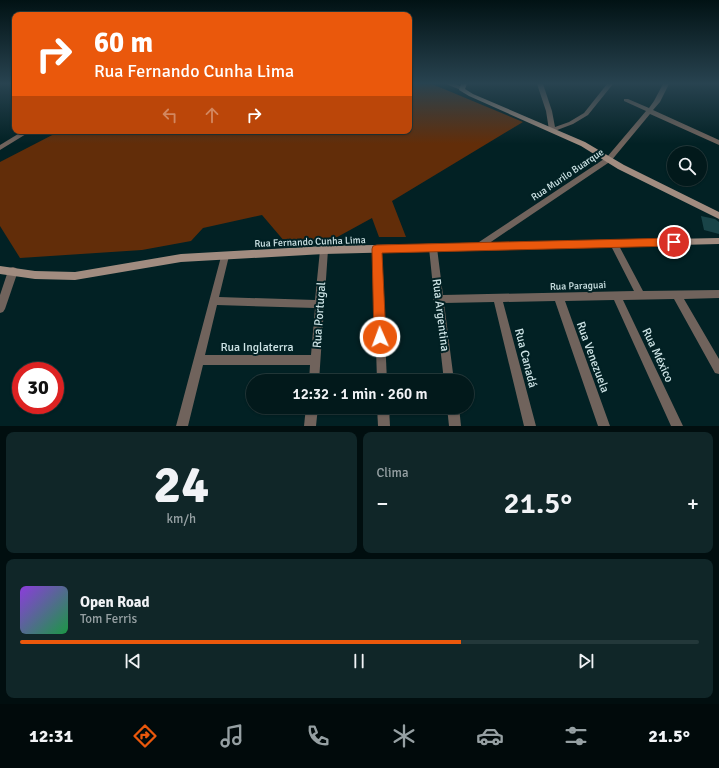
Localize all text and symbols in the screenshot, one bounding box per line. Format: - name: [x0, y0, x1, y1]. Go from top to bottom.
- text: 60 m: [94, 26, 153, 60]
- icon: right: [28, 28, 80, 80]
- text: Rua Fernando Cunha Lima: [94, 60, 294, 82]
- icon: left: [159, 104, 181, 126]
- icon: ahead: [201, 104, 223, 126]
- icon: right: [243, 104, 265, 126]
- street label: Rua Murilo Buarque: [529, 146, 606, 204]
- map controls: [667, 146, 707, 186]
- button: search: [667, 146, 707, 186]
- pin: [657, 225, 691, 259]
- icon: arrive: [663, 231, 685, 253]
- street label: Rua Fernando Cunha Lima: [254, 234, 366, 250]
- street label: Rua Argentina: [429, 278, 452, 352]
- street label: Rua Paraguai: [550, 279, 606, 293]
- street label: Rua Portugal: [310, 281, 329, 349]
- position arrow: [359, 316, 401, 358]
- street label: Rua Venezuela: [573, 320, 612, 395]
- street label: Rua México: [638, 325, 677, 385]
- street label: Rua Canadá: [511, 327, 540, 389]
- street label: Rua Inglaterra: [220, 340, 294, 355]
- speed limit sign: 30: [12, 362, 64, 414]
- text: 12:32 · 1 min · 260 m: [293, 385, 427, 403]
- text: 24: [153, 453, 209, 517]
- text: Clima: [377, 465, 409, 481]
- text: 21.5°: [504, 485, 572, 522]
- text: −: [377, 490, 388, 517]
- text: +: [687, 490, 699, 517]
- text: km/h: [167, 511, 196, 527]
- text: Open Road: [80, 593, 150, 611]
- text: Tom Ferris: [80, 611, 137, 627]
- icon: previous: [122, 650, 144, 672]
- icon: pause: [348, 650, 370, 672]
- icon: next: [575, 650, 597, 672]
- icon: directions: [131, 722, 159, 750]
- icon: music: [218, 722, 246, 750]
- icon: phone: [304, 722, 332, 750]
- icon: climate: [390, 722, 418, 750]
- icon: car: [476, 722, 504, 750]
- icon: filters: [562, 722, 590, 750]
- text: 12:31: [29, 725, 73, 747]
- text: 21.5°: [648, 725, 690, 747]

